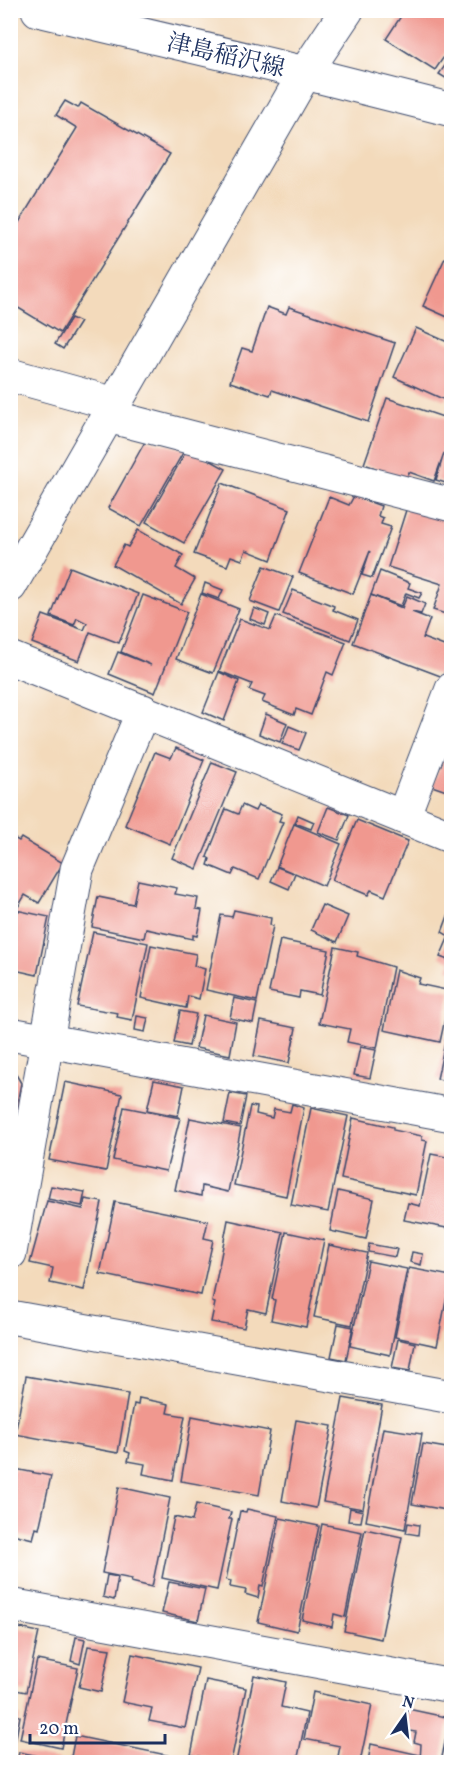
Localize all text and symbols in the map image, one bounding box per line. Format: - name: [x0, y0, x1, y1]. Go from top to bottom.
- street label: 津島稲沢線: [163, 27, 288, 87]
- north arrow: [375, 1686, 435, 1746]
- text: N: [400, 1691, 417, 1716]
- scale bar: [30, 1707, 165, 1745]
- text: 20 m: [39, 1717, 79, 1742]

